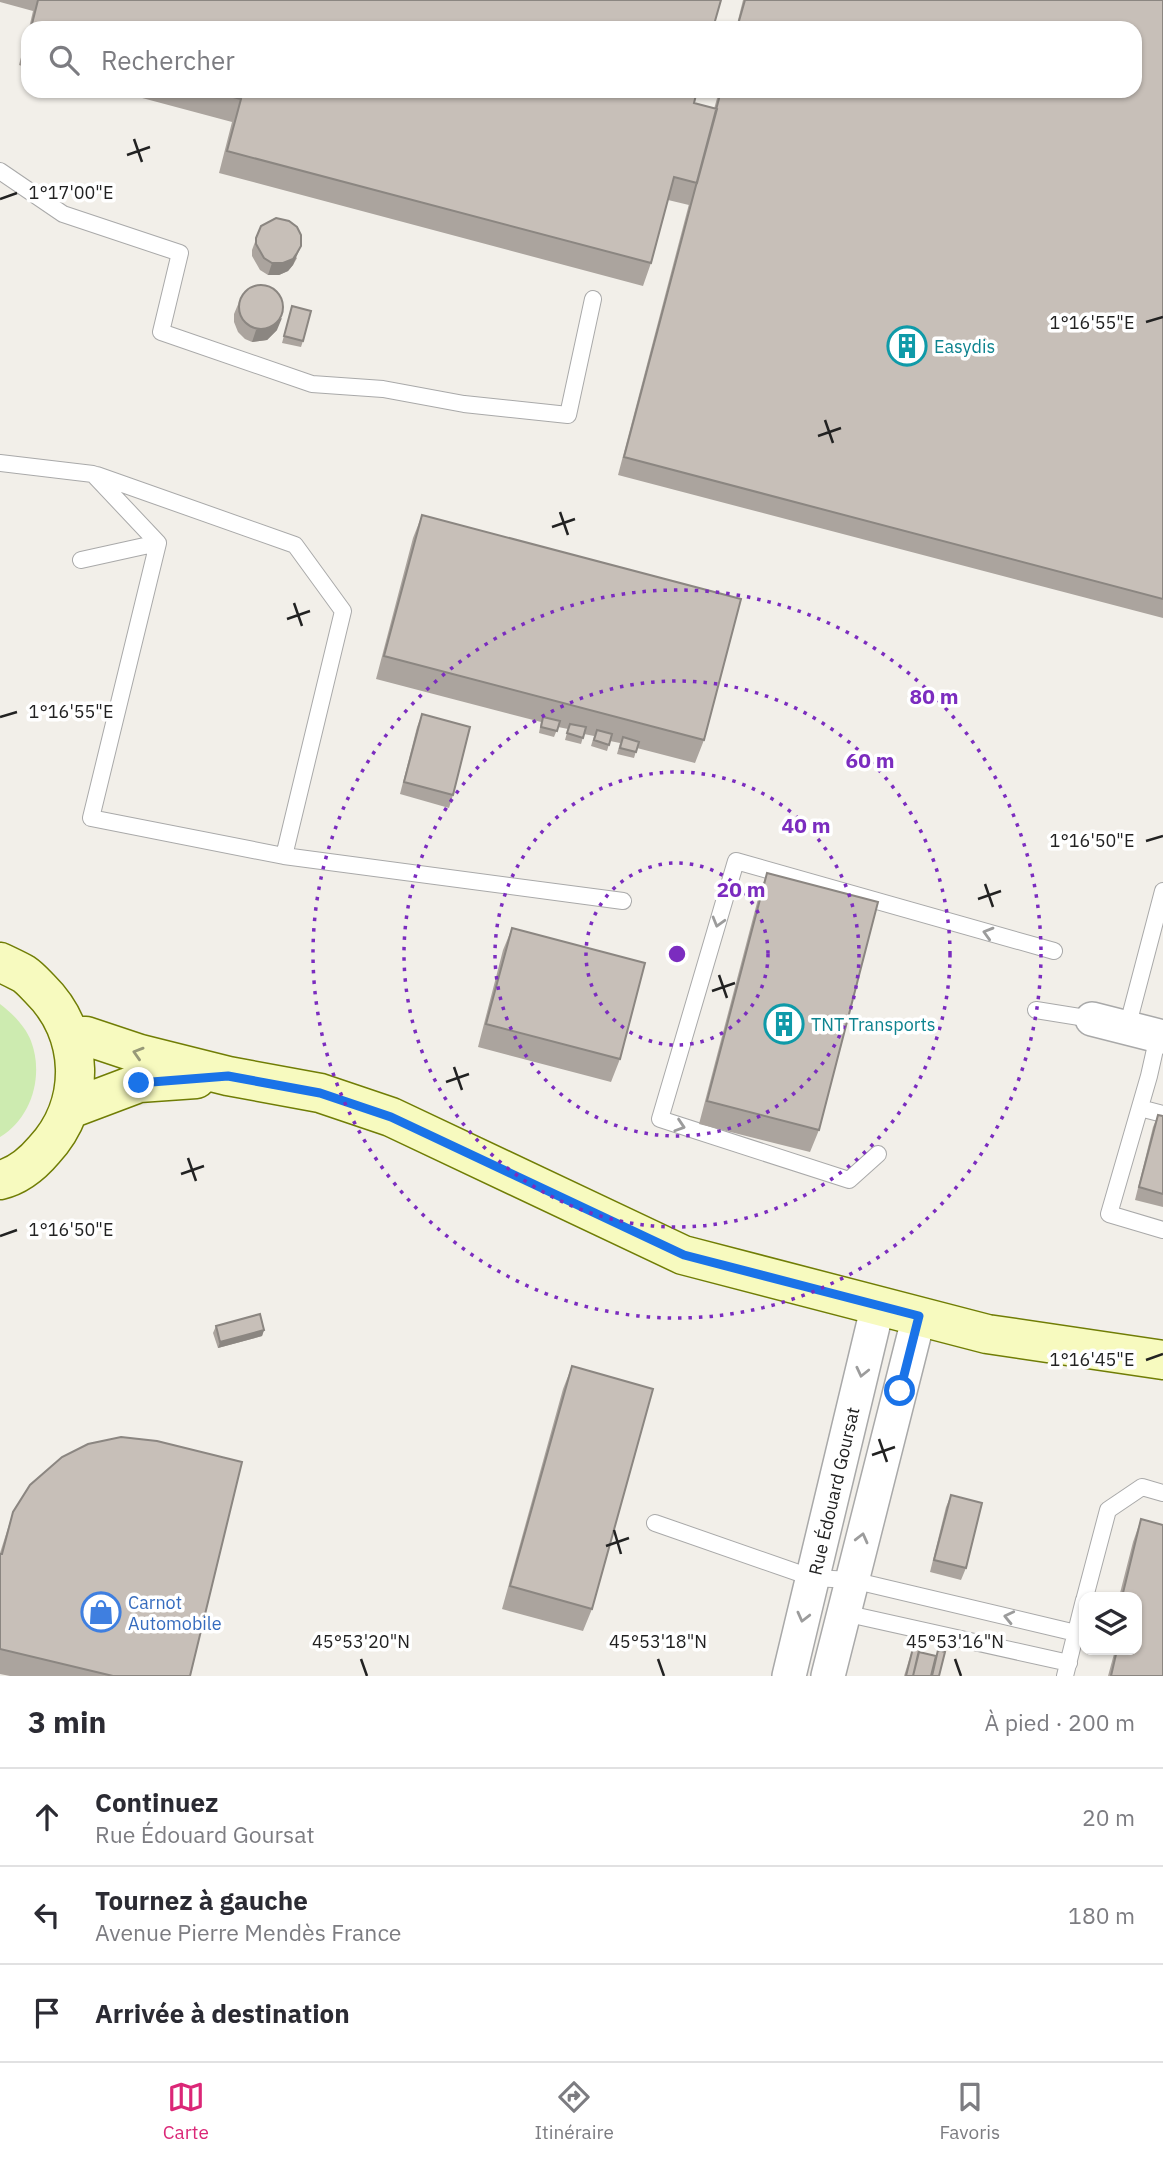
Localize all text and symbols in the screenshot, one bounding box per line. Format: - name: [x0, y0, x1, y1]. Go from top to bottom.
- search box: [21, 21, 1142, 98]
- icon: search: [45, 41, 83, 79]
- text: Rechercher: [101, 43, 235, 77]
- text: 1°17'00"E: [29, 181, 113, 204]
- text: 1°16'55"E: [1050, 311, 1134, 334]
- building icon: Easydis: [886, 325, 928, 367]
- place label: Easydis: [934, 335, 995, 358]
- text: 80 m: [910, 682, 958, 710]
- text: 1°16'55"E: [29, 700, 113, 723]
- text: 60 m: [846, 746, 894, 774]
- text: 40 m: [782, 811, 830, 839]
- text: 1°16'50"E: [1050, 829, 1134, 852]
- text: 20 m: [717, 875, 765, 903]
- one-way arrow: [712, 915, 726, 927]
- one-way arrow: [982, 926, 994, 941]
- centre of rings: [665, 942, 689, 966]
- building icon: TNT Transports: [763, 1003, 805, 1045]
- place label: TNT Transports: [811, 1013, 935, 1036]
- one-way arrow: [132, 1046, 144, 1061]
- route end: [123, 1067, 154, 1098]
- one-way arrow: [673, 1118, 686, 1132]
- text: 1°16'50"E: [29, 1218, 113, 1241]
- text: 1°16'45"E: [1050, 1348, 1134, 1371]
- one-way arrow: [856, 1366, 870, 1378]
- route start: [884, 1375, 915, 1406]
- street label: Rue Édouard Goursat: [803, 1405, 865, 1577]
- one-way arrow: [854, 1533, 868, 1545]
- shop icon: Carnot Automobile: [80, 1591, 122, 1633]
- place label: Carnot Automobile: [128, 1591, 222, 1635]
- map controls: [1079, 1592, 1142, 1655]
- button: layers: [1079, 1592, 1142, 1655]
- one-way arrow: [797, 1611, 812, 1623]
- one-way arrow: [1003, 1611, 1015, 1625]
- text: 45°53'20"N: [312, 1630, 410, 1653]
- text: 45°53'18"N: [609, 1630, 707, 1653]
- text: 45°53'16"N: [906, 1630, 1004, 1653]
- text: 3 min: [28, 1702, 106, 1741]
- text: À pied · 200 m: [985, 1707, 1135, 1737]
- text: Continuez: [95, 1785, 218, 1819]
- icon: ahead: [28, 1798, 66, 1836]
- text: 20 m: [1082, 1802, 1135, 1832]
- text: Rue Édouard Goursat: [95, 1819, 315, 1849]
- text: Tournez à gauche: [95, 1883, 308, 1917]
- icon: left: [28, 1896, 66, 1934]
- text: 180 m: [1068, 1900, 1135, 1930]
- text: Avenue Pierre Mendès France: [95, 1917, 401, 1947]
- icon: arrive: [28, 1994, 66, 2032]
- text: Arrivée à destination: [95, 1996, 350, 2030]
- tab: Carte: [163, 2078, 209, 2144]
- tab: Itinéraire: [534, 2078, 614, 2144]
- tab: Favoris: [939, 2078, 1000, 2144]

